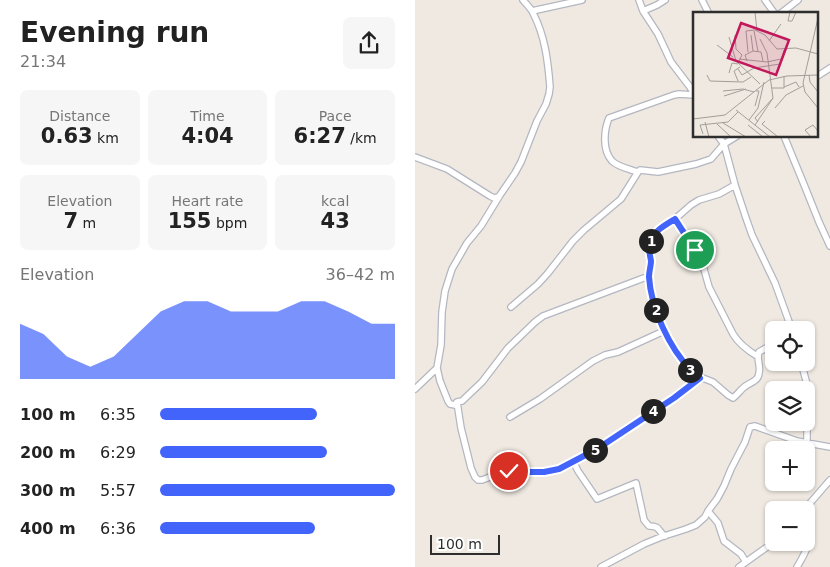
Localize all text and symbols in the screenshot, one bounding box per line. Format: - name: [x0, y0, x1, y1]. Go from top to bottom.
- inset map: [693, 12, 817, 138]
- text: Evening run: [20, 16, 209, 49]
- button: share: [343, 17, 395, 69]
- text: 21:34: [20, 52, 66, 71]
- text: Distance: [49, 108, 110, 124]
- text: Time: [190, 108, 225, 124]
- text: Pace: [319, 108, 352, 124]
- text: 0.63: [41, 124, 93, 148]
- text: 4:04: [181, 124, 234, 148]
- text: 6:27: [294, 124, 346, 148]
- text: km: [93, 130, 119, 146]
- text: /km: [346, 130, 377, 146]
- text: Elevation: [47, 193, 112, 209]
- text: Heart rate: [172, 193, 243, 209]
- text: kcal: [321, 193, 349, 209]
- text: 7: [63, 209, 78, 233]
- text: 155: [168, 209, 211, 233]
- text: 43: [321, 209, 350, 233]
- text: m: [78, 215, 96, 231]
- text: bpm: [211, 215, 247, 231]
- pin: 1: [639, 228, 663, 254]
- pin: [674, 229, 716, 271]
- text: 1: [647, 233, 656, 249]
- icon: arrive: [681, 236, 709, 264]
- text: Elevation: [20, 265, 94, 284]
- text: 36–42 m: [326, 265, 395, 284]
- pin: 2: [643, 298, 669, 322]
- text: 2: [652, 302, 661, 318]
- map controls: [765, 321, 815, 551]
- button: locate: [765, 321, 815, 371]
- pin: 3: [677, 358, 703, 382]
- text: 3: [686, 362, 695, 378]
- button: layers: [765, 381, 815, 431]
- pin: 4: [641, 398, 665, 424]
- text: 4: [649, 403, 658, 419]
- text: 100 m: [20, 405, 76, 424]
- text: 6:35: [100, 405, 136, 424]
- pin: 5: [583, 438, 607, 462]
- button: +: [765, 441, 815, 491]
- text: 5: [591, 442, 600, 458]
- text: 200 m: [20, 443, 76, 462]
- text: 6:29: [100, 443, 136, 462]
- pin: [488, 450, 530, 492]
- icon: check: [495, 457, 523, 485]
- text: 300 m: [20, 481, 76, 500]
- text: 5:57: [100, 481, 136, 500]
- button: −: [765, 501, 815, 551]
- text: 400 m: [20, 519, 76, 538]
- text: 6:36: [100, 519, 136, 538]
- scale bar: [430, 532, 500, 555]
- text: 100 m: [437, 536, 482, 552]

